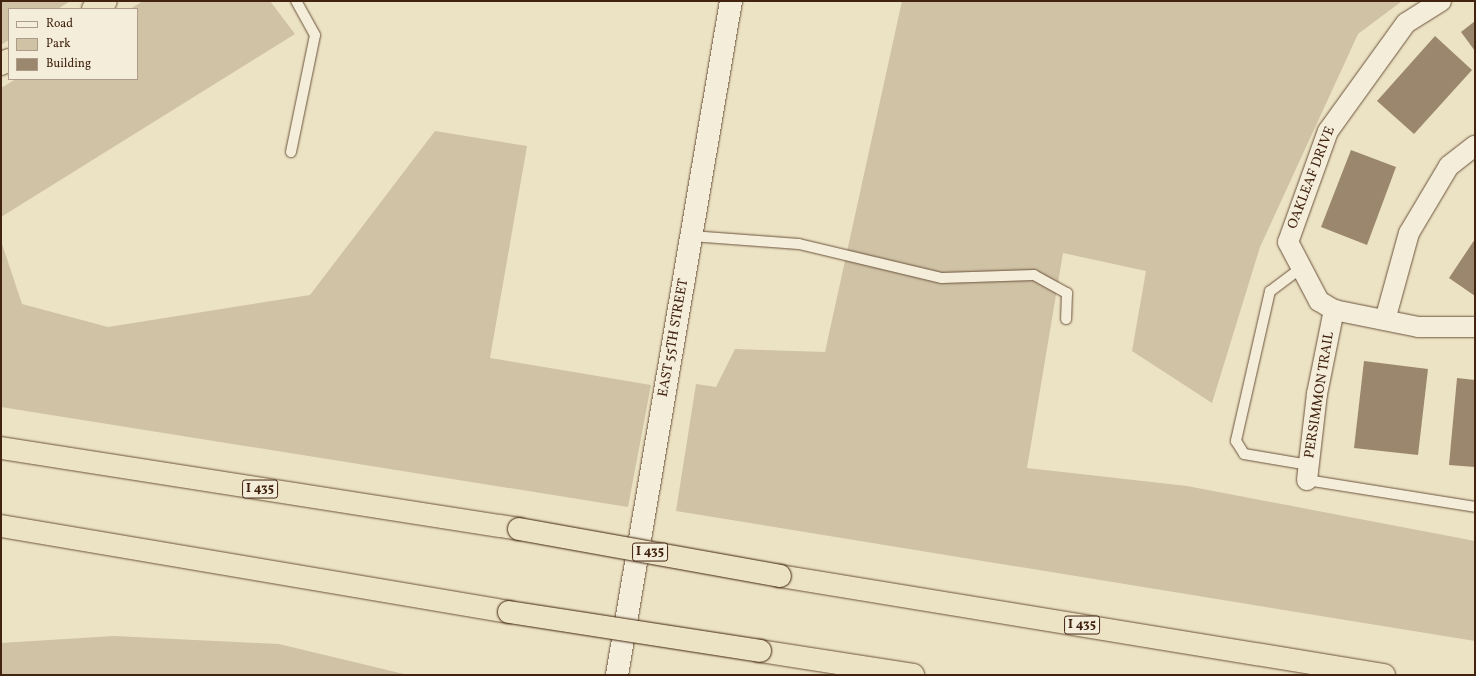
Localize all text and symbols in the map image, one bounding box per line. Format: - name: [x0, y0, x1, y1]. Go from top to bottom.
- legend: [8, 8, 138, 80]
- text: Road: [46, 16, 73, 32]
- text: Park: [46, 36, 71, 52]
- text: Building: [46, 56, 91, 72]
- street label: OAKLEAF DRIVE: [1285, 124, 1339, 232]
- street label: EAST 55TH STREET: [655, 277, 693, 399]
- street label: PERSIMMON TRAIL: [1302, 330, 1338, 460]
- road number: I 435: [242, 478, 278, 500]
- road number: I 435: [632, 541, 668, 563]
- road number: I 435: [1064, 614, 1100, 636]

